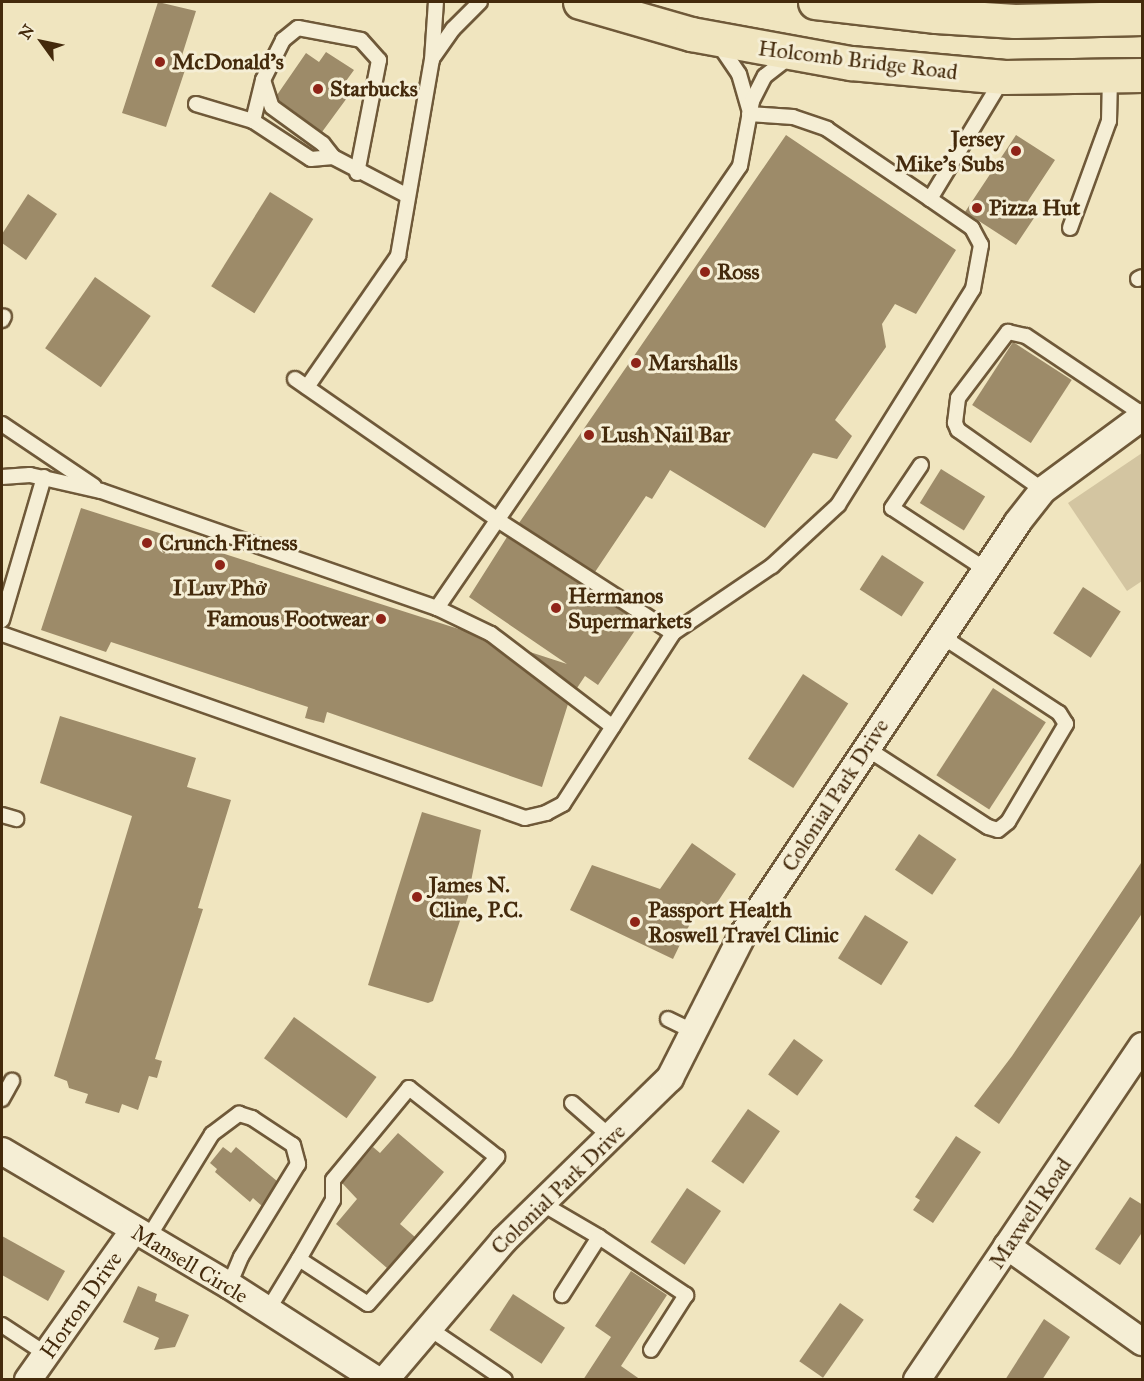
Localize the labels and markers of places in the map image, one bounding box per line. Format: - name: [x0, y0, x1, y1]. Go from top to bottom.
- place label: McDonald's: [172, 49, 284, 75]
- marker: McDonald's: [153, 55, 167, 69]
- place label: Starbucks: [330, 76, 418, 102]
- marker: Starbucks: [311, 82, 325, 96]
- place label: Jersey Mike's Subs: [895, 125, 1004, 176]
- marker: Jersey Mike's Subs: [1009, 144, 1023, 158]
- place label: Pizza Hut: [989, 195, 1080, 221]
- marker: Pizza Hut: [970, 201, 984, 215]
- place label: Ross: [717, 259, 760, 285]
- marker: Ross: [698, 265, 712, 279]
- place label: Marshalls: [648, 350, 738, 376]
- marker: Marshalls: [629, 356, 643, 370]
- place label: Lush Nail Bar: [601, 422, 730, 448]
- marker: Lush Nail Bar: [582, 428, 596, 442]
- place label: Crunch Fitness: [159, 530, 297, 556]
- marker: Crunch Fitness: [140, 536, 154, 550]
- marker: I Luv Phở: [213, 558, 227, 572]
- place label: I Luv Phở: [173, 575, 267, 601]
- place label: Hermanos Supermarkets: [568, 582, 692, 634]
- marker: Hermanos Supermarkets: [549, 601, 563, 615]
- place label: Famous Footwear: [207, 606, 369, 632]
- marker: Famous Footwear: [374, 612, 388, 626]
- place label: James N. Cline, P.C.: [429, 871, 523, 922]
- marker: James N. Cline, P.C.: [410, 890, 424, 904]
- place label: Passport Health Roswell Travel Clinic: [648, 896, 839, 948]
- marker: Passport Health Roswell Travel Clinic: [626, 913, 644, 931]

